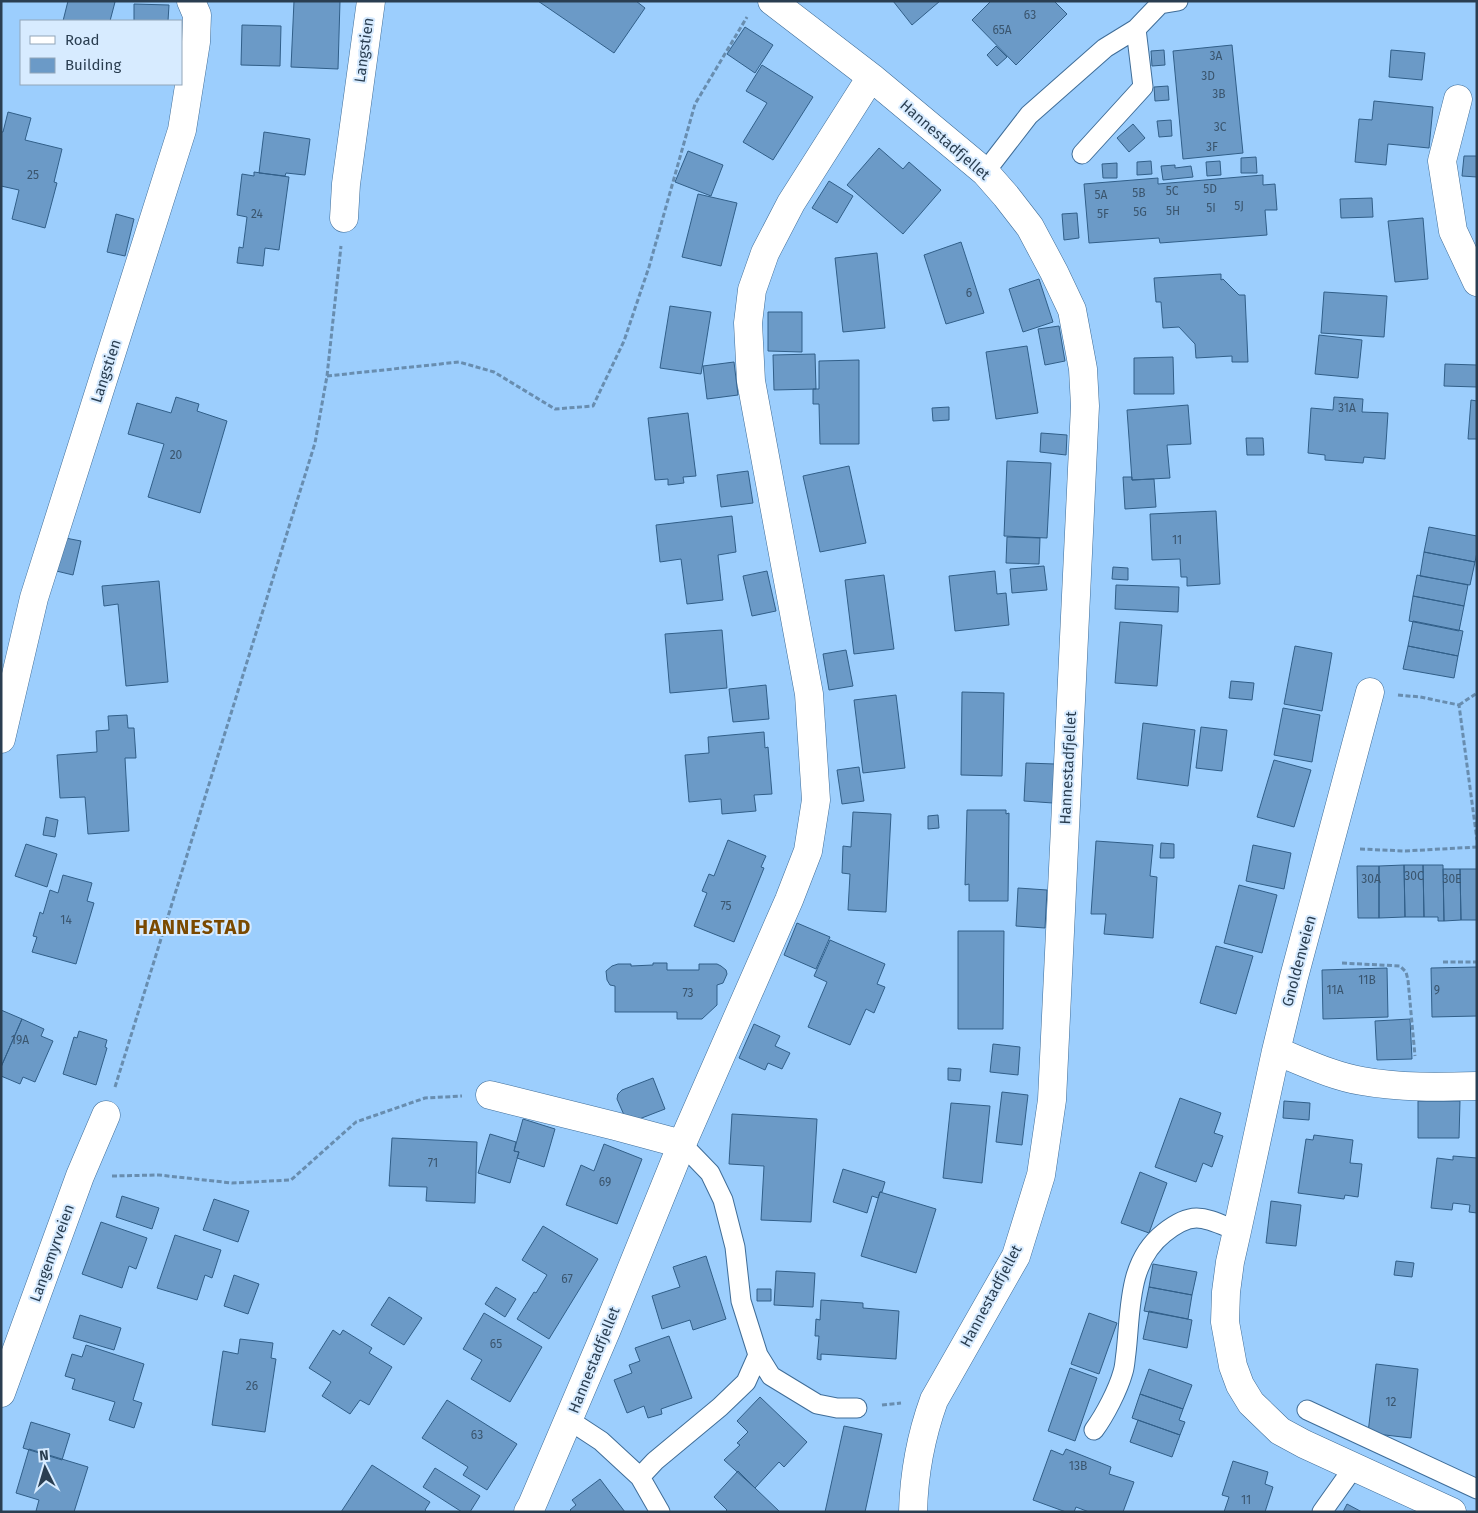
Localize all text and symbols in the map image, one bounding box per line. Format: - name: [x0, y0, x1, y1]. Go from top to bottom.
- house number: 63: [1024, 8, 1036, 22]
- street label: Langstien: [351, 16, 377, 84]
- legend: [20, 20, 182, 85]
- house number: 65A: [992, 23, 1012, 37]
- text: Road: [65, 31, 100, 49]
- house number: 3A: [1210, 49, 1223, 63]
- text: Building: [65, 56, 121, 74]
- house number: 3D: [1201, 69, 1215, 83]
- house number: 3B: [1212, 87, 1226, 101]
- street label: Hannestadfjellet: [896, 96, 994, 184]
- house number: 3C: [1214, 120, 1227, 134]
- house number: 3F: [1206, 140, 1218, 154]
- house number: 25: [27, 168, 39, 182]
- house number: 5D: [1203, 182, 1217, 196]
- house number: 5C: [1166, 184, 1179, 198]
- house number: 5B: [1132, 186, 1146, 200]
- house number: 5A: [1095, 188, 1108, 202]
- house number: 5J: [1234, 199, 1244, 213]
- house number: 5I: [1206, 201, 1216, 215]
- house number: 5H: [1166, 204, 1180, 218]
- house number: 5G: [1133, 205, 1147, 219]
- house number: 24: [251, 207, 264, 221]
- house number: 5F: [1097, 207, 1109, 221]
- house number: 6: [966, 286, 972, 300]
- street label: Langstien: [87, 337, 125, 405]
- house number: 31A: [1338, 401, 1356, 415]
- house number: 20: [170, 448, 183, 462]
- house number: 11: [1172, 533, 1182, 547]
- street label: Hannestadfjellet: [1056, 710, 1080, 825]
- house number: 30C: [1404, 869, 1424, 883]
- house number: 30A: [1361, 872, 1381, 886]
- house number: 30E: [1442, 872, 1462, 886]
- house number: 75: [720, 899, 732, 913]
- house number: 14: [60, 913, 72, 927]
- street label: Gnoldenveien: [1278, 913, 1320, 1009]
- district label: HANNESTAD: [135, 915, 251, 939]
- house number: 11B: [1358, 973, 1376, 987]
- house number: 11A: [1326, 983, 1344, 997]
- house number: 9: [1434, 983, 1440, 997]
- house number: 73: [682, 986, 694, 1000]
- house number: 19A: [11, 1033, 29, 1047]
- house number: 71: [428, 1156, 438, 1170]
- house number: 69: [599, 1175, 611, 1189]
- street label: Langemyrveien: [26, 1202, 78, 1304]
- street label: Hannestadfjellet: [956, 1241, 1026, 1350]
- house number: 67: [561, 1272, 573, 1286]
- street label: Hannestadfjellet: [564, 1304, 624, 1416]
- house number: 65: [490, 1337, 502, 1351]
- house number: 26: [246, 1379, 258, 1393]
- house number: 12: [1385, 1395, 1397, 1409]
- house number: 63: [471, 1428, 483, 1442]
- north arrow: [20, 1443, 70, 1493]
- text: N: [39, 1447, 49, 1464]
- house number: 13B: [1069, 1459, 1087, 1473]
- house number: 11: [1241, 1493, 1251, 1507]

